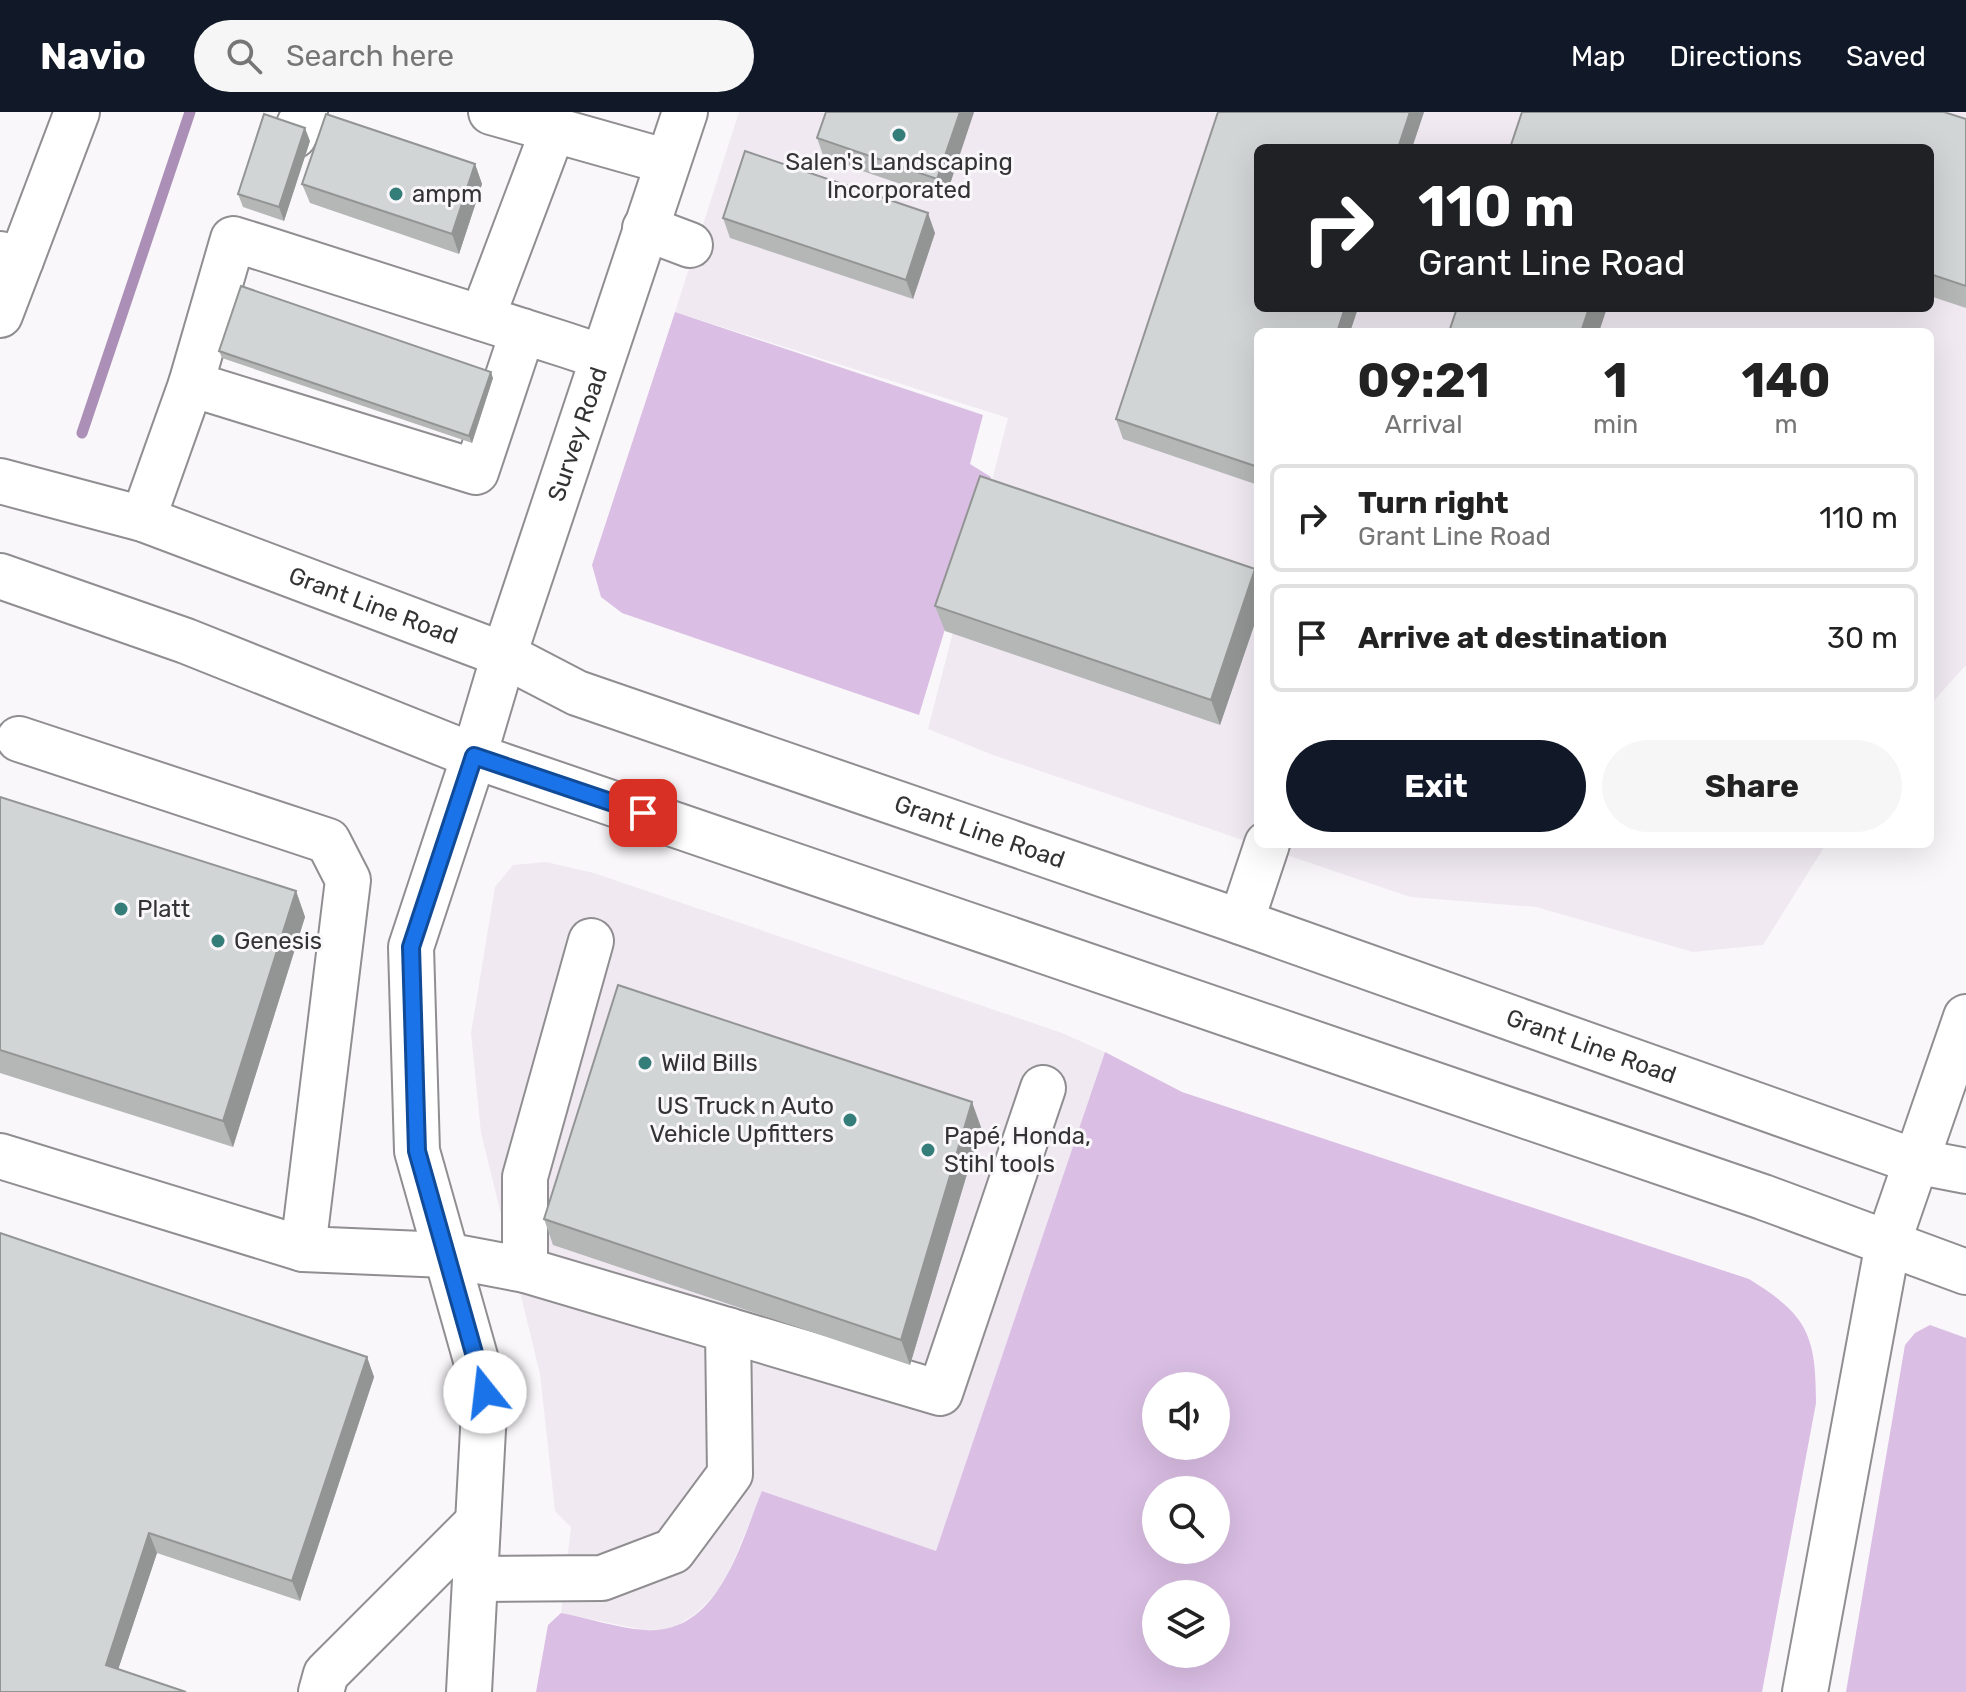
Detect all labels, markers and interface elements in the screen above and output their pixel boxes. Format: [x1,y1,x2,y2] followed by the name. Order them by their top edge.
[194,20,754,92] search box
[40,33,146,79] text: Navio
[222,34,266,78] icon: search
[286,38,454,74] text: Search here
[1571,40,1625,73] text: Map
[1669,40,1802,73] text: Directions
[1846,40,1926,73] text: Saved
[890,126,908,144] marker: Salen's Landscaping Incorporated
[785,148,1013,204] place label: Salen's Landscaping Incorporated
[1418,174,1575,240] text: 110 m
[1286,176,1390,280] icon: right
[412,180,482,208] place label: ampm
[387,185,405,203] marker: ampm
[1418,241,1685,284] text: Grant Line Road
[1357,352,1490,409] text: 09:21
[1604,352,1628,409] text: 1
[1741,352,1831,409] text: 140
[542,364,613,505] street label: Survey Road
[1384,409,1463,440] text: Arrival
[1593,409,1638,440] text: min
[1775,409,1798,440] text: m
[1358,485,1509,521] text: Turn right
[1290,496,1334,540] icon: right
[1819,500,1898,536] text: 110 m
[1358,521,1551,552] text: Grant Line Road
[285,561,462,650] street label: Grant Line Road
[1290,616,1334,660] icon: arrive
[1358,620,1668,656] text: Arrive at destination
[1827,620,1898,656] text: 30 m
[1286,740,1586,832] button: Exit
[1602,740,1902,832] button: Share
[609,779,677,847] pin
[891,790,1069,874] street label: Grant Line Road
[621,791,665,835] icon: arrive
[137,895,190,923] place label: Platt
[112,900,130,918] marker: Platt
[234,927,322,955] place label: Genesis
[209,932,227,950] marker: Genesis
[1502,1003,1680,1089] street label: Grant Line Road
[661,1049,758,1077] place label: Wild Bills
[636,1054,654,1072] marker: Wild Bills
[650,1092,834,1148] place label: US Truck n Auto Vehicle Upfitters
[841,1111,859,1129] marker: US Truck n Auto Vehicle Upfitters
[944,1122,1091,1178] place label: Papé, Honda, Stihl tools
[919,1141,937,1159] marker: Papé, Honda, Stihl tools
[443,1350,527,1434] position arrow
[1142,1372,1230,1668] map controls
[1142,1372,1230,1460] button: sound
[1142,1476,1230,1564] button: search
[1142,1580,1230,1668] button: layers

